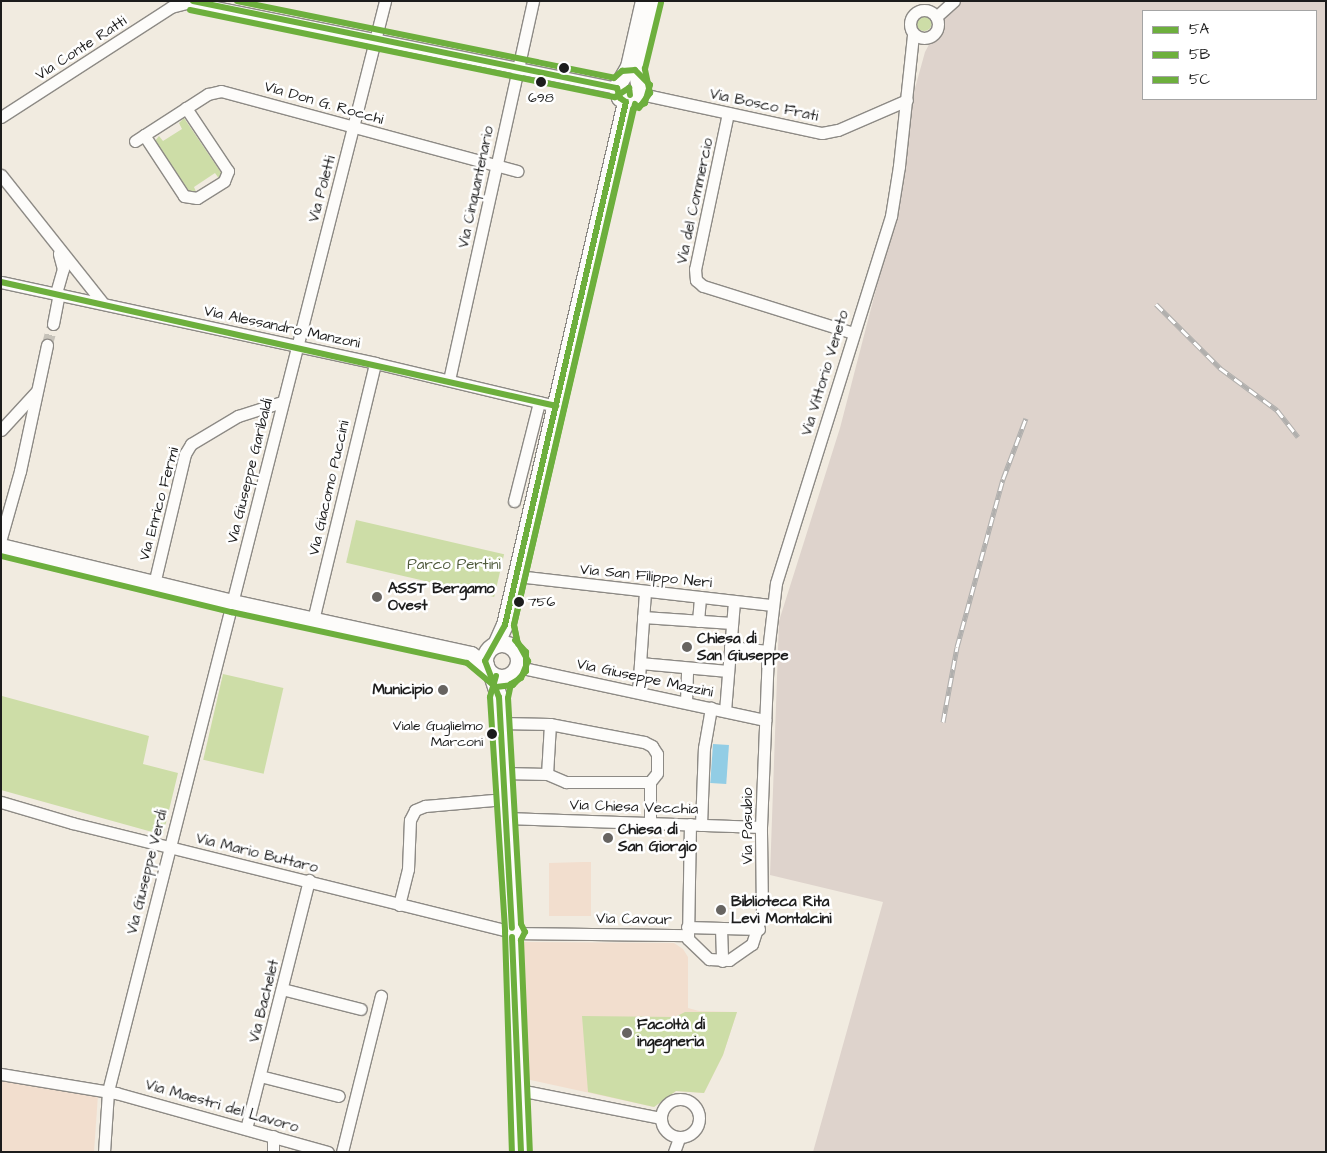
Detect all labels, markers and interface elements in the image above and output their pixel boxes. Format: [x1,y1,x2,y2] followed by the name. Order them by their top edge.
[1142,10,1317,100] legend
[32,12,130,84] street label: Via Conte Ratti
[1189,19,1209,40] text: 5A
[1189,44,1210,65] text: 5B
[559,63,569,73] unlabelled marker
[1189,69,1210,90] text: 5C
[262,77,386,129] street label: Via Don G. Rocchi
[536,77,546,87] marker: 698
[708,85,820,125] street label: Via Bosco Frati
[528,90,554,106] place label: 698
[454,124,498,250] street label: Via Cinquantenario
[673,136,717,266] street label: Via del Commercio
[304,154,340,224] street label: Via Poletti
[202,302,362,352] street label: Via Alessandro Manzoni
[797,308,853,438] street label: Via Vittorio Veneto
[223,397,277,545] street label: Via Giuseppe Garibaldi
[305,419,353,557] street label: Via Giacomo Puccini
[135,445,183,563] street label: Via Enrico Fermi
[407,556,501,574] park label: Parco Pertini
[579,560,713,592] street label: Via San Filippo Neri
[388,579,495,614] place label: ASST Bergamo Ovest
[370,590,384,604] marker: ASST Bergamo Ovest
[528,594,555,610] place label: 756
[514,597,524,607] marker: 756
[697,629,789,664] place label: Chiesa di San Giuseppe
[681,641,693,653] marker: Chiesa di San Giuseppe
[575,655,715,701] street label: Via Giuseppe Mazzini
[372,681,433,699] place label: Municipio
[437,684,449,696] marker: Municipio
[393,718,483,750] place label: Viale Guglielmo Marconi
[487,729,497,739] marker: Viale Guglielmo Marconi
[739,788,757,864] street label: Via Pasubio
[569,796,699,818] street label: Via Chiesa Vecchia
[123,808,171,936] street label: Via Giuseppe Verdi
[618,820,697,855] place label: Chiesa di San Giorgio
[194,829,320,877] street label: Via Mario Buttaro
[602,832,614,844] marker: Chiesa di San Giorgio
[731,892,831,927] place label: Biblioteca Rita Levi Montalcini
[715,904,727,916] marker: Biblioteca Rita Levi Montalcini
[596,909,672,929] street label: Via Cavour
[245,957,283,1045] street label: Via Bachelet
[637,1015,705,1050] place label: Facoltà di ingegneria
[621,1027,633,1039] marker: Facoltà di ingegneria
[143,1075,301,1137] street label: Via Maestri del Lavoro

